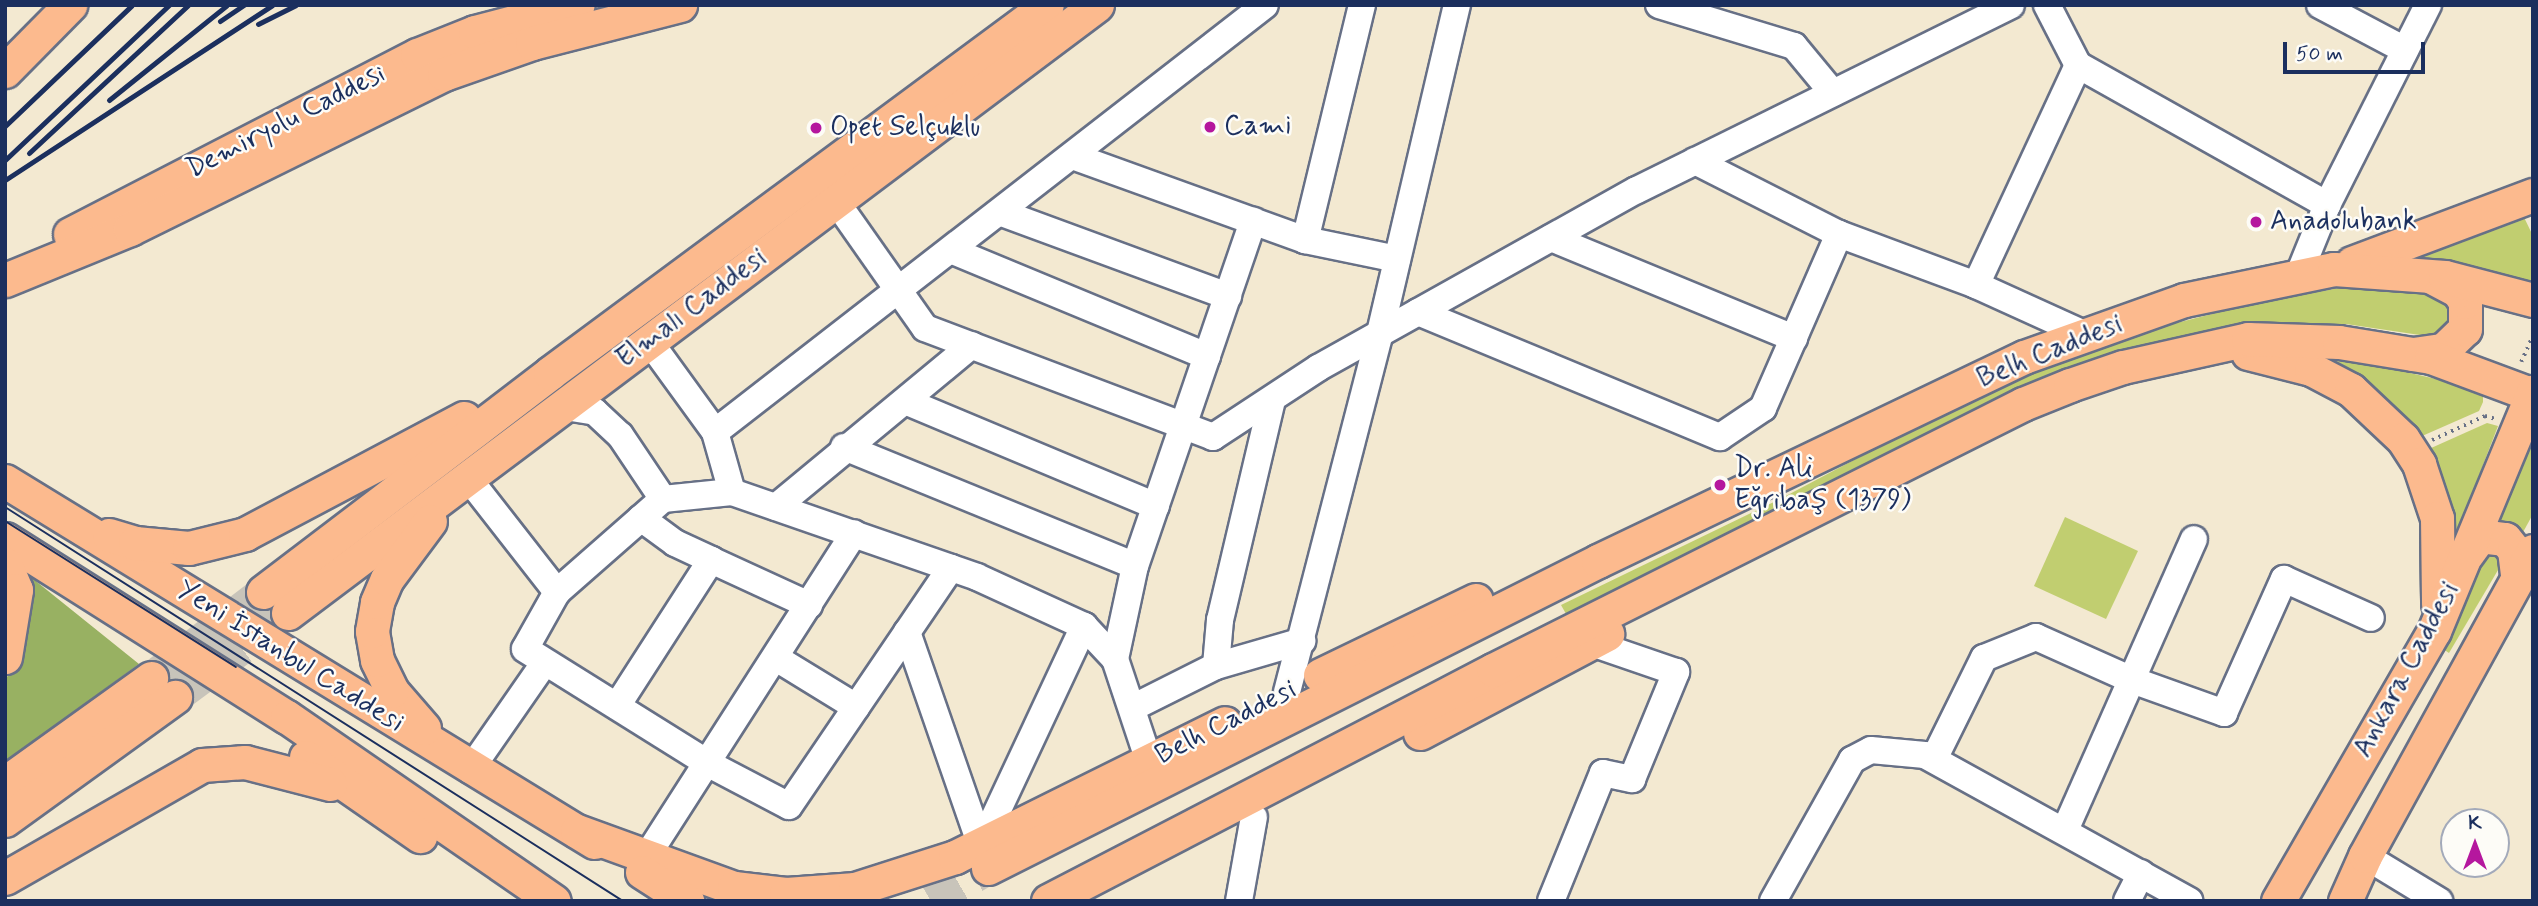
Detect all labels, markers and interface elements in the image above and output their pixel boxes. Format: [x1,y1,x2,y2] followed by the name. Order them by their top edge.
[2286,28,2428,72] scale bar
[2296,40,2343,68] text: 50 m
[178,56,394,188] street label: Demiryolu Caddesi
[1224,110,1292,144] place label: Cami
[830,111,981,145] place label: Opet Selçuklu
[1202,119,1218,135] marker: Cami
[808,120,824,136] marker: Opet Selçuklu
[2270,205,2417,239] place label: Anadolubank
[2248,214,2264,230] marker: Anadolubank
[610,241,774,377] street label: Elmalı Caddesi
[1972,308,2128,396] street label: Belh Caddesi
[1734,452,1911,518] place label: Dr. Ali Eğribaş (1379)
[1712,477,1728,493] marker: Dr. Ali Eğribaş (1379)
[172,574,408,740] street label: Yeni İstanbul Caddesi
[2347,577,2467,763] street label: Ankara Caddesi
[1150,673,1302,773] street label: Belh Caddesi
[2440,808,2510,878] north arrow
[2468,811,2482,836] text: K

